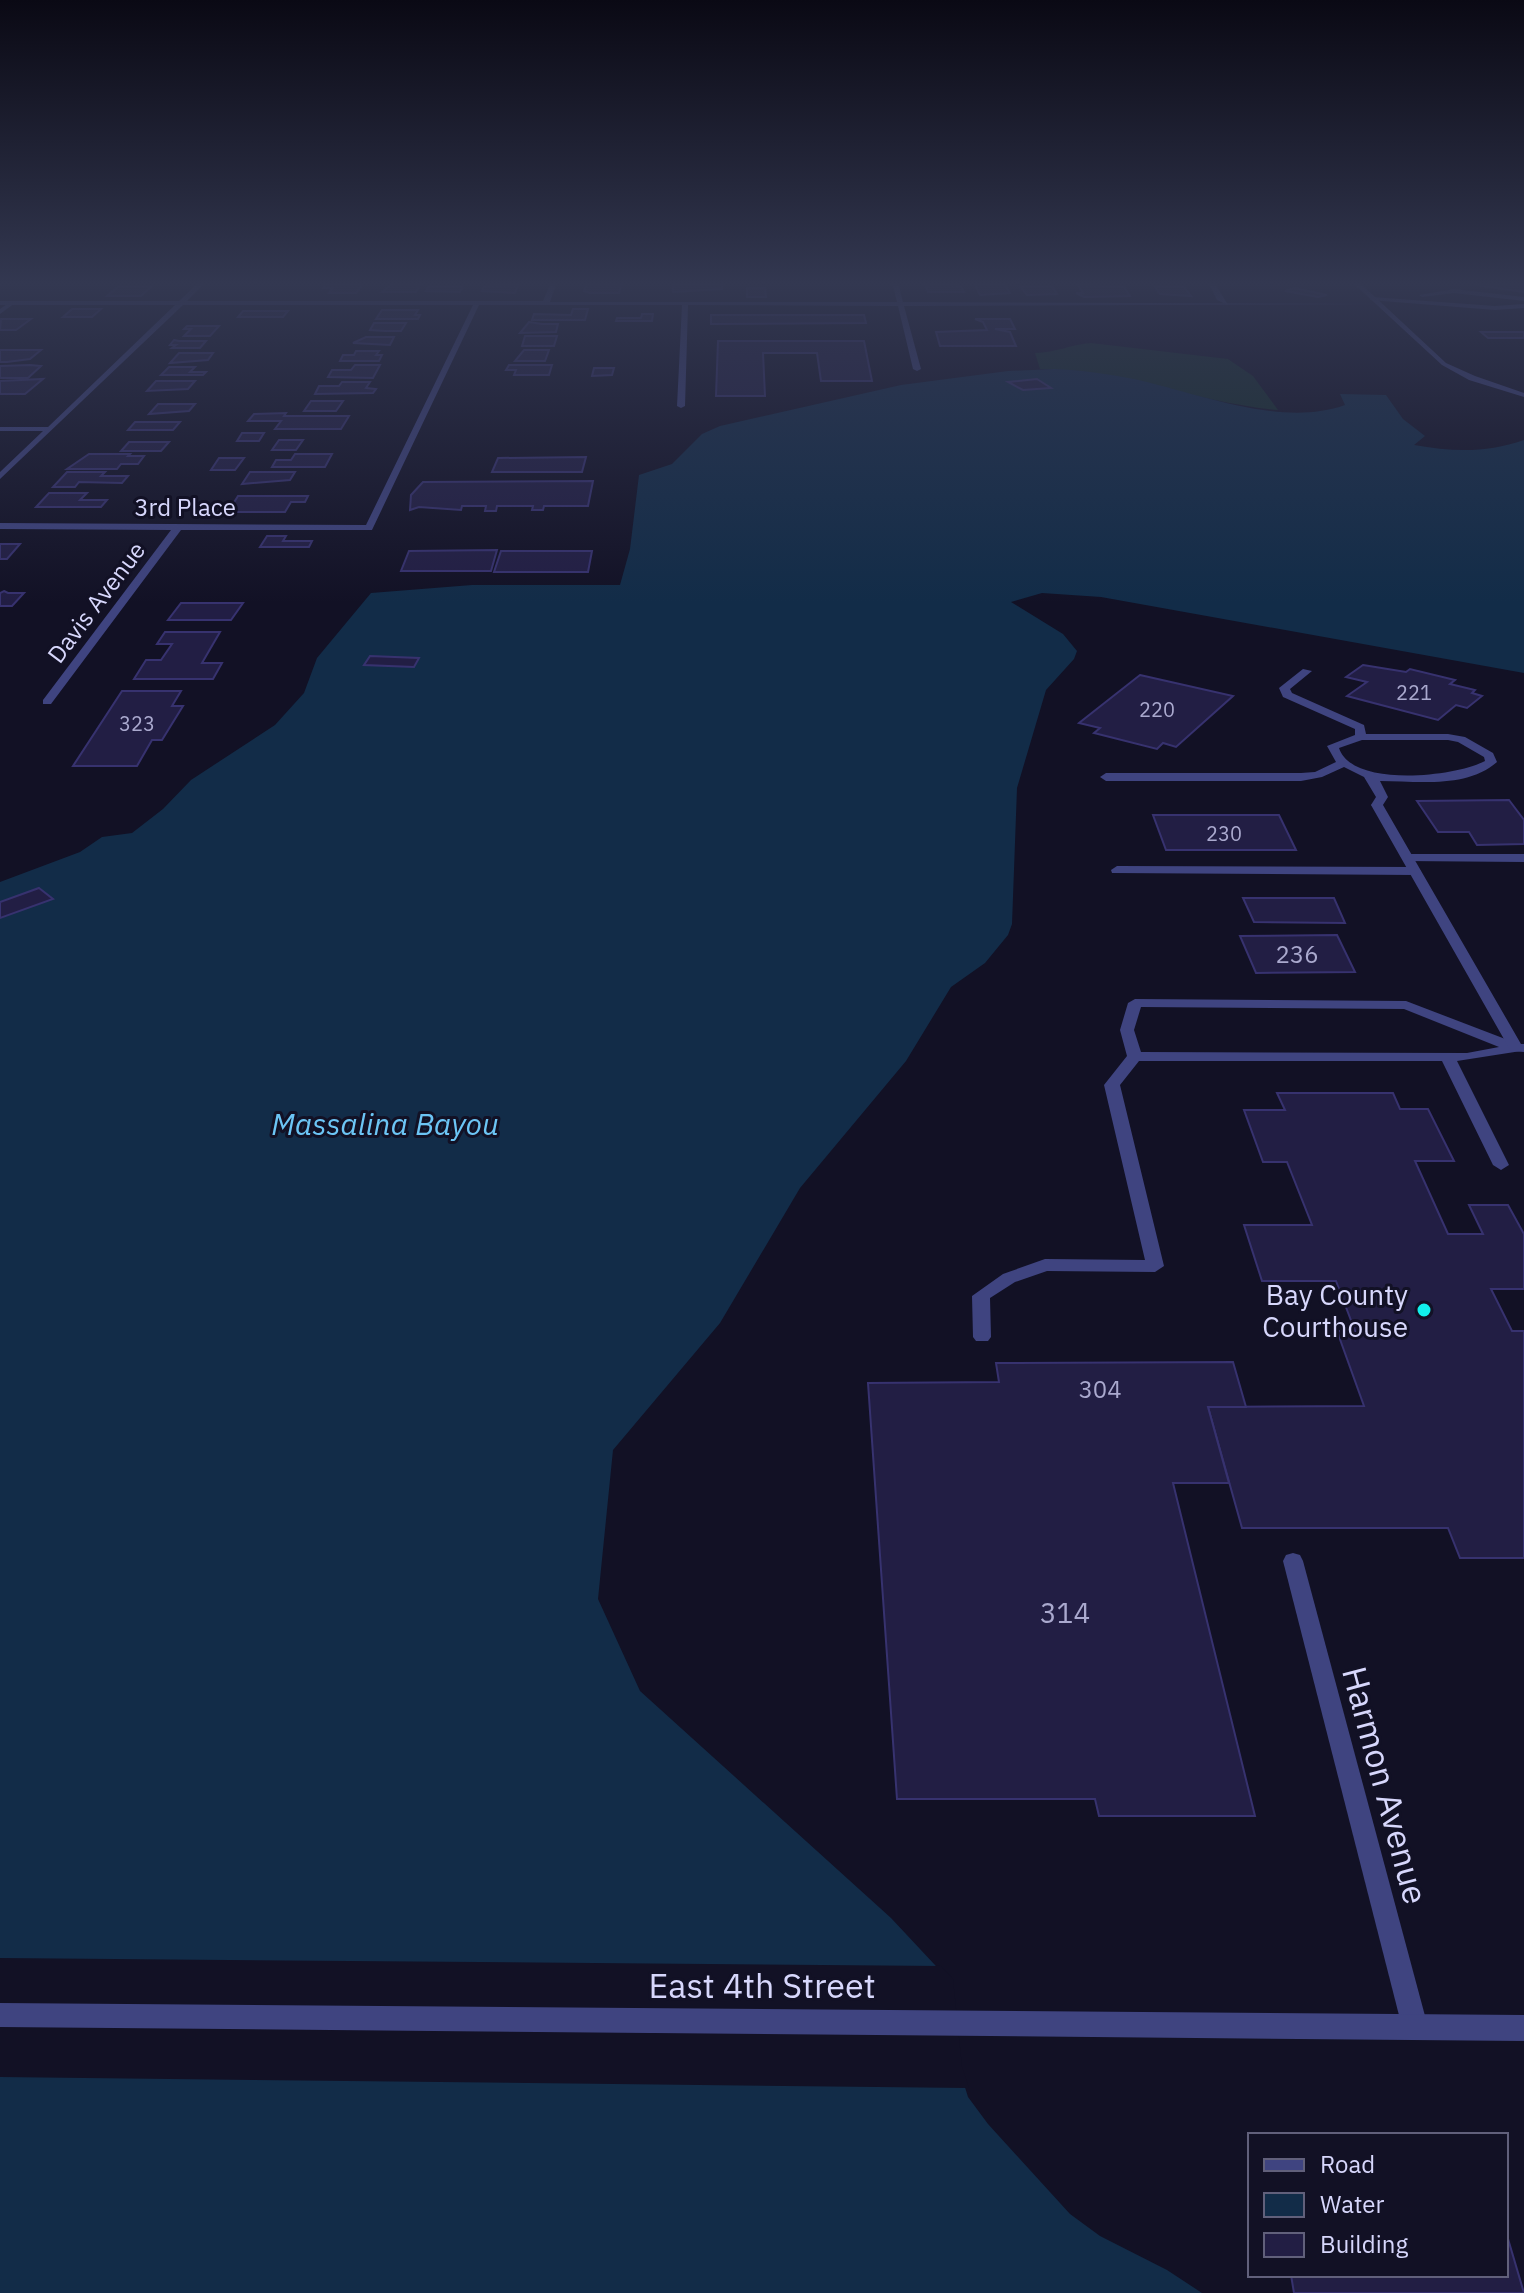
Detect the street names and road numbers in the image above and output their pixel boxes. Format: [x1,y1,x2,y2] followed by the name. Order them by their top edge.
[134,491,236,523] street label: 3rd Place
[40,535,152,669] street label: Davis Avenue
[1333,1661,1439,1909] street label: Harmon Avenue
[648,1963,876,2007] street label: East 4th Street

